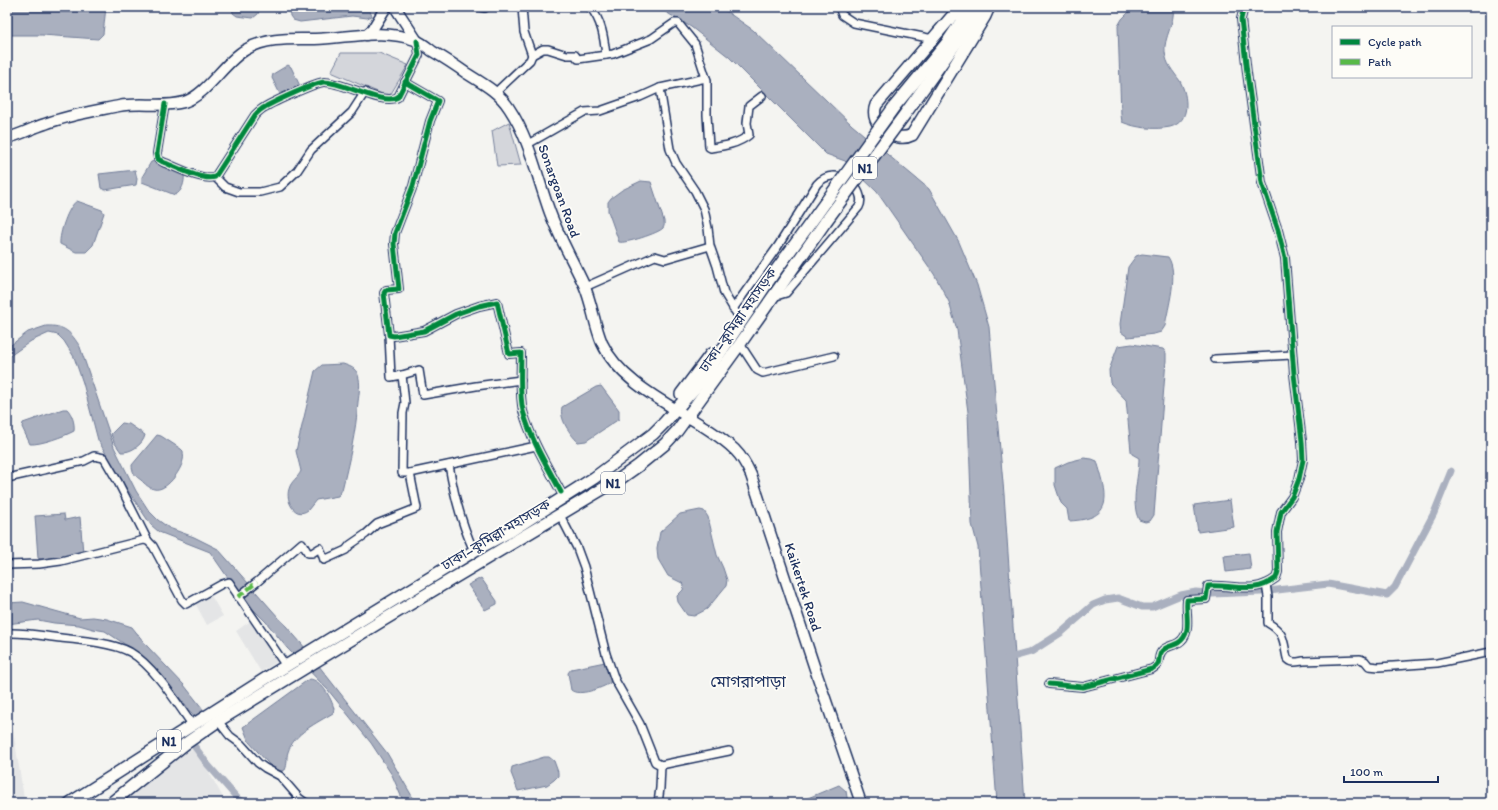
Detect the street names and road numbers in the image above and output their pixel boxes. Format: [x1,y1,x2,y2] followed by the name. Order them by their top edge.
[534,142,584,240] street label: Sonargoan Road
[853,157,877,179] road number: N1
[695,264,781,376] street label: ঢাকা–কুমিল্লা মহাসড়ক
[601,472,625,494] road number: N1
[438,495,554,575] street label: ঢাকা–কুমিল্লা মহাসড়ক
[781,541,825,634] street label: Kaikertek Road
[157,730,181,752] road number: N1

